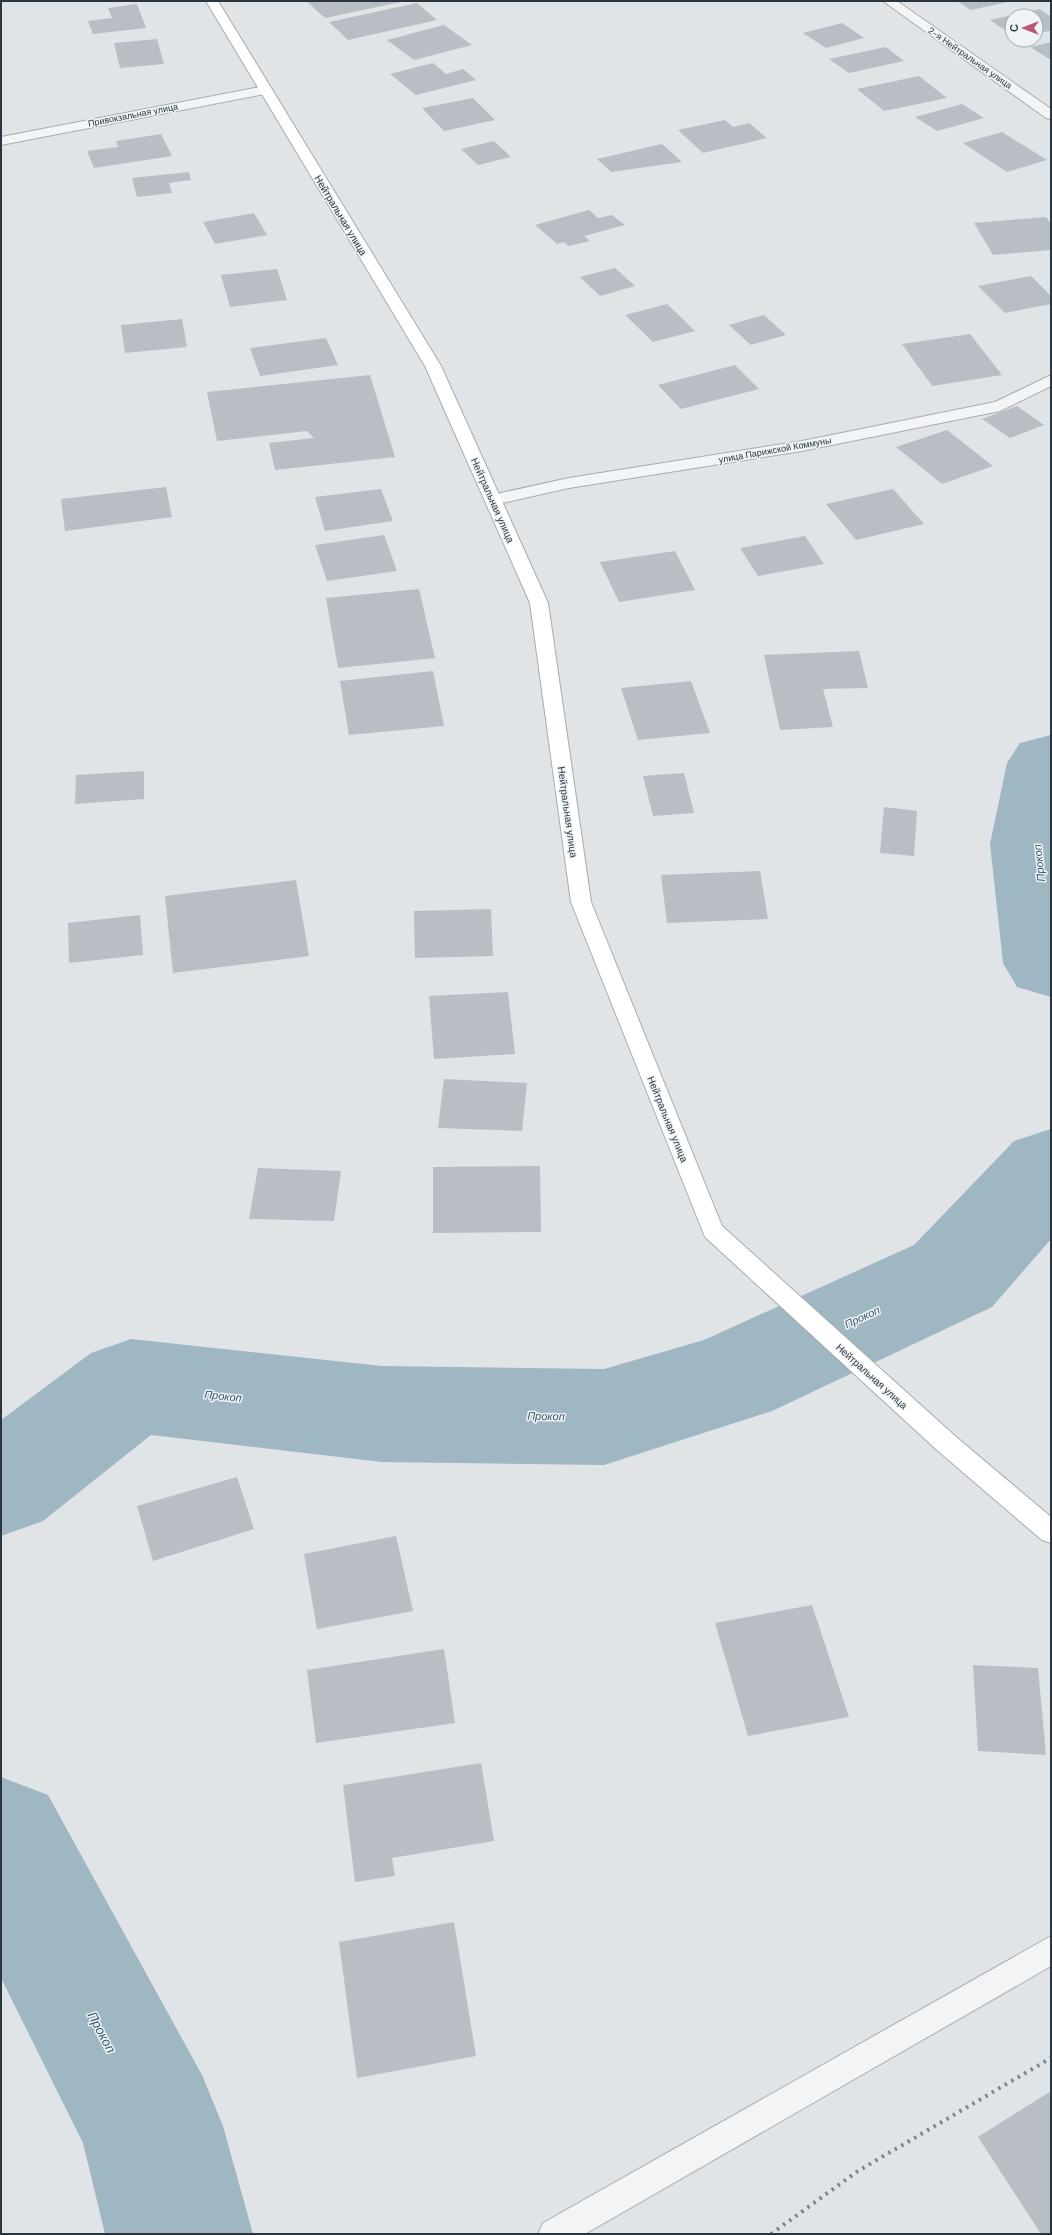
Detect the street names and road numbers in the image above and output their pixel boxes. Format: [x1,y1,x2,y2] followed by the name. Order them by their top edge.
[926,24,1014,92] street label: 2-я Нейтральная улица
[87,100,179,130] street label: Привокзальная улица
[311,173,370,258] street label: Нейтральная улица
[718,434,832,466] street label: улица Парижской Коммуны
[468,456,517,545] street label: Нейтральная улица
[555,766,580,859] street label: Нейтральная улица
[644,1074,691,1165] street label: Нейтральная улица
[833,1341,910,1412] street label: Нейтральная улица

